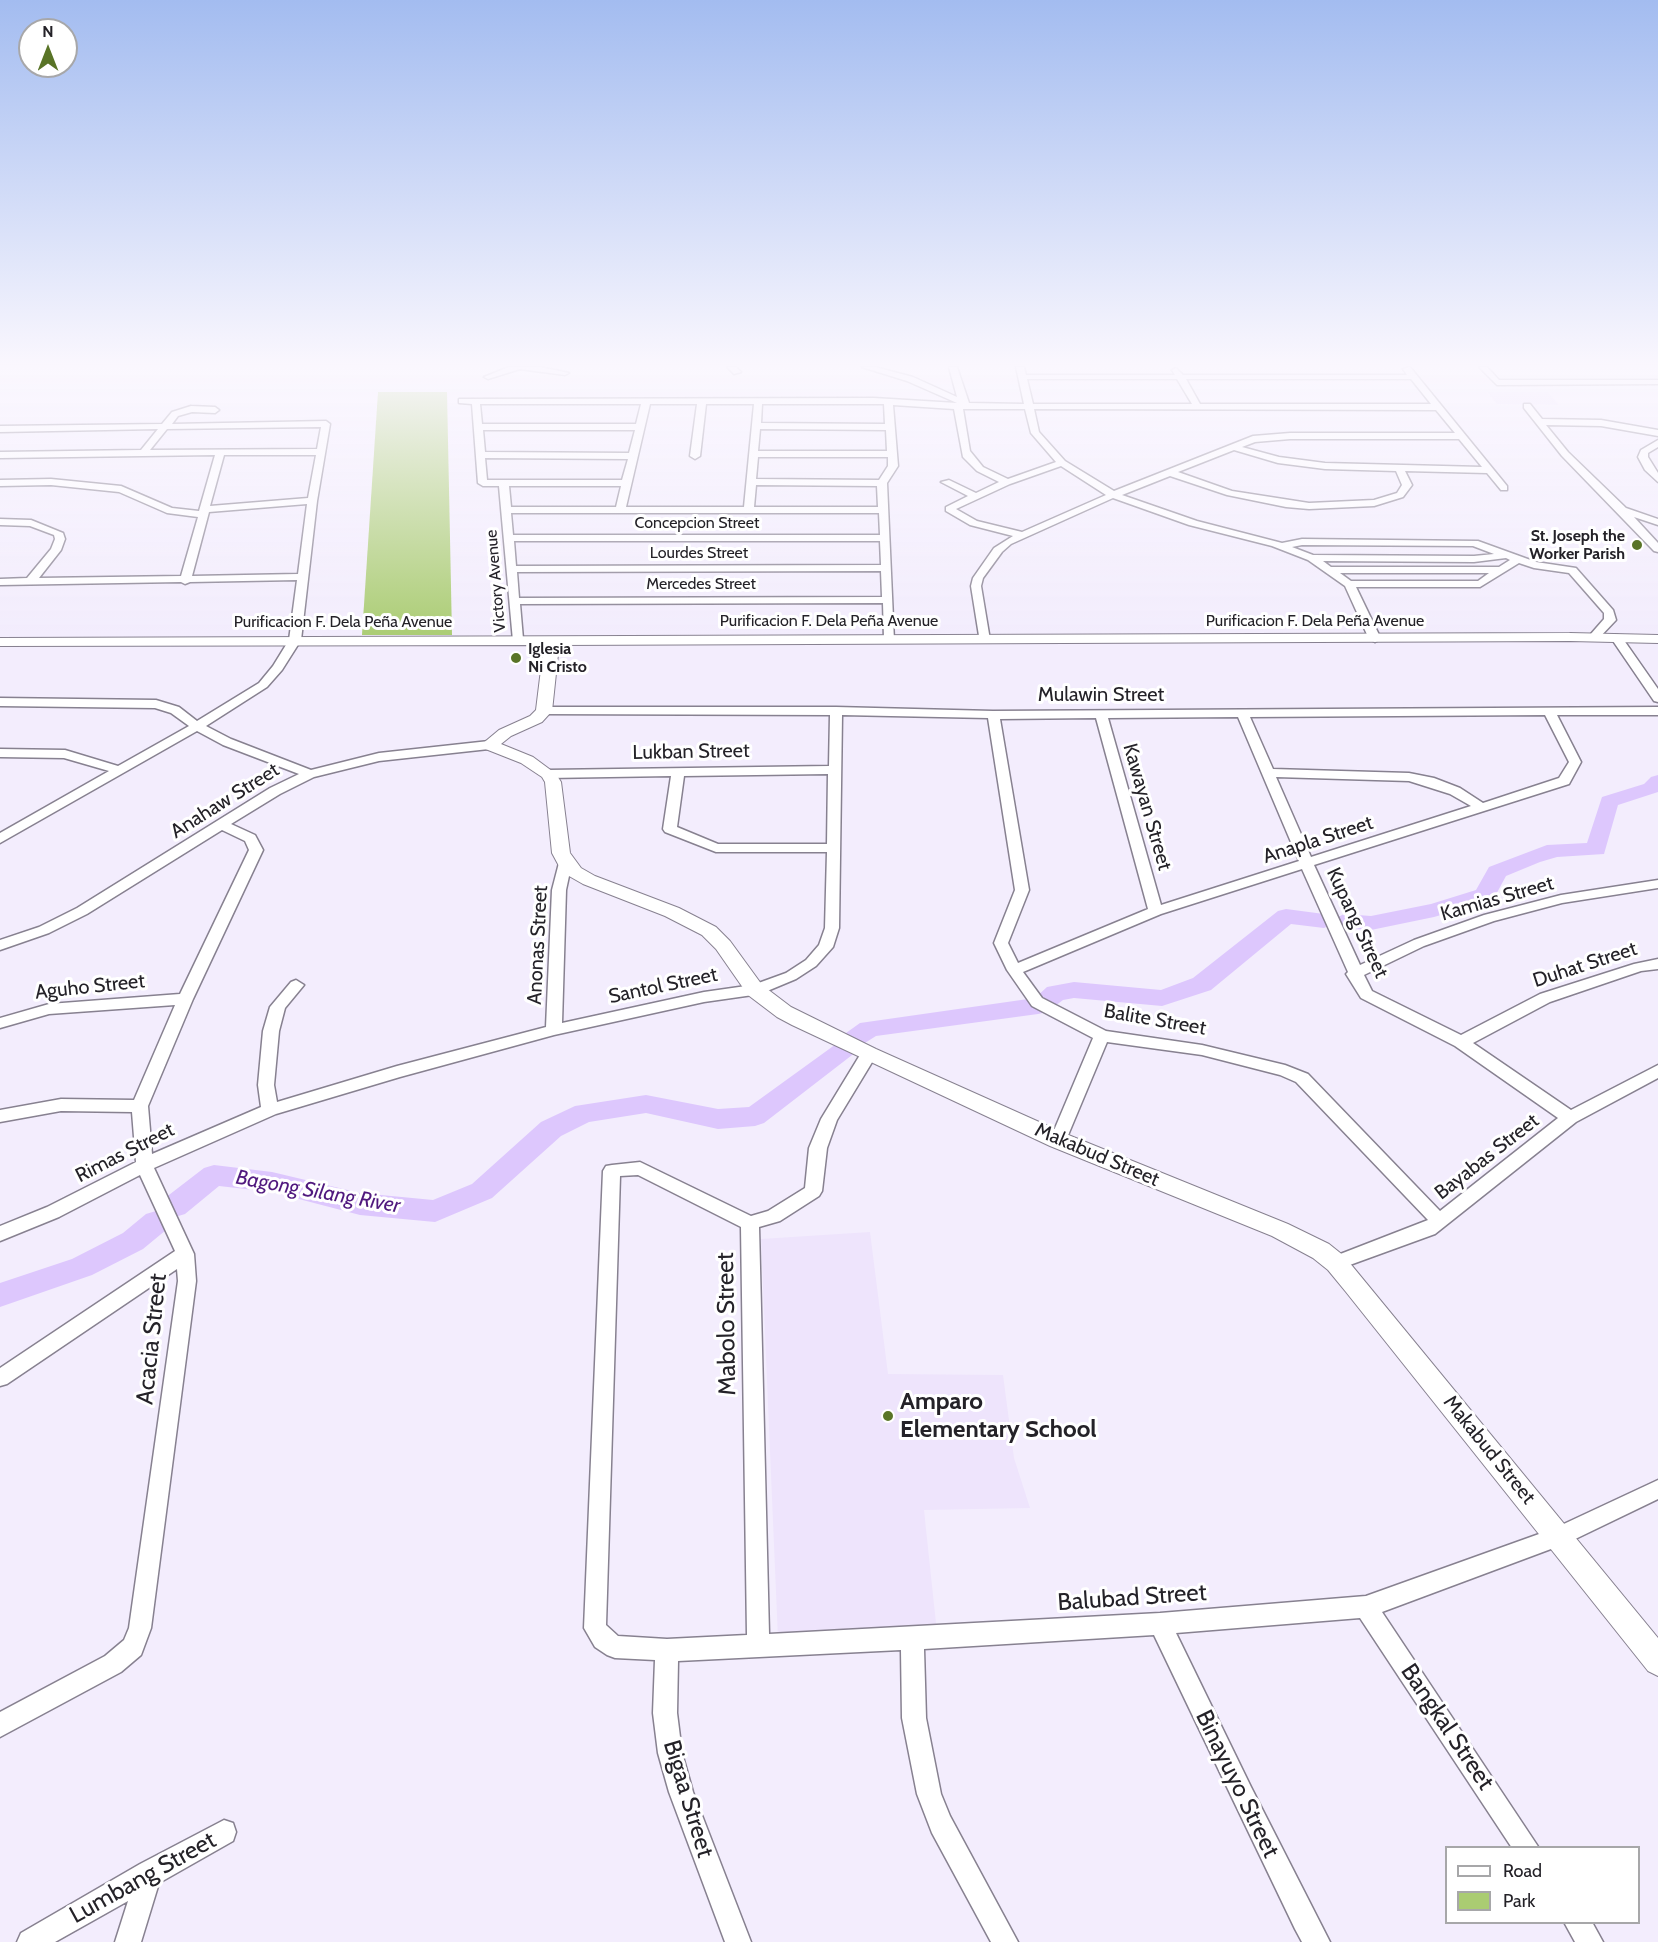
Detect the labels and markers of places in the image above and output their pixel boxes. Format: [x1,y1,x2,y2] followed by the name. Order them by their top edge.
[1529,526,1625,564] place label: St. Joseph the Worker Parish
[1630,538,1644,552] marker: St. Joseph the Worker Parish
[528,639,587,677] place label: Iglesia Ni Cristo
[509,651,523,665] marker: Iglesia Ni Cristo
[900,1388,1097,1444] place label: Amparo Elementary School
[881,1409,895,1423] marker: Amparo Elementary School

